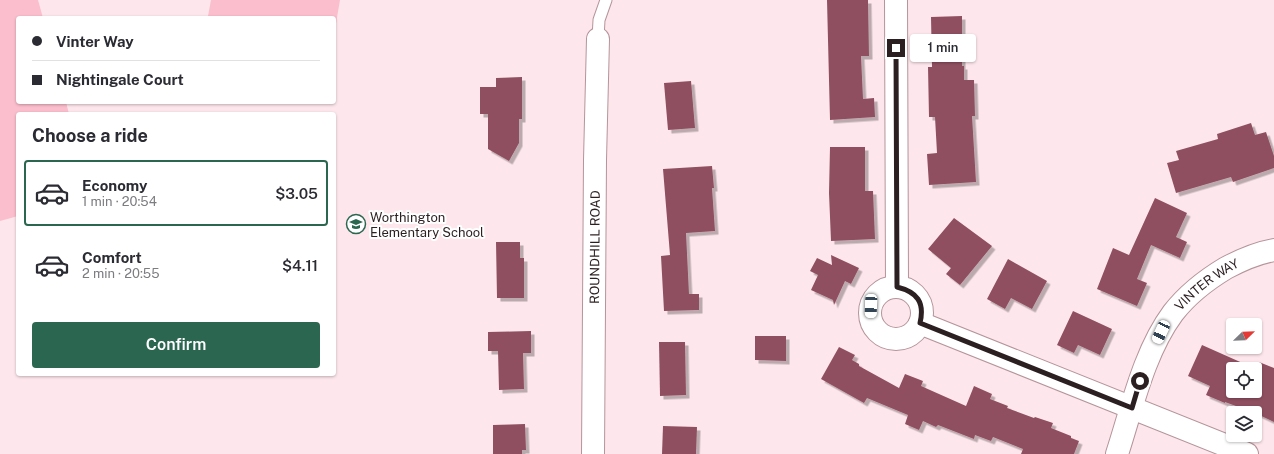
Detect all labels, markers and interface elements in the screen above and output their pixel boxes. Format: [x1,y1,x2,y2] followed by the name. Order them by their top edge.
[56,33,134,50] text: Vinter Way
[910,34,976,62] callout: 1 min
[887,39,905,57] route end
[928,40,958,55] text: 1 min
[56,71,184,88] text: Nightingale Court
[32,125,148,146] text: Choose a ride
[34,175,70,211] icon: car
[82,177,147,194] text: Economy
[275,185,318,202] text: $3.05
[587,190,603,304] street label: ROUNDHILL ROAD
[82,194,157,209] text: 1 min · 20:54
[370,210,484,240] place label: Worthington Elementary School
[345,213,367,235] school or university icon: Worthington Elementary School
[34,247,70,283] icon: car
[82,249,142,266] text: Comfort
[1172,256,1241,314] street label: VINTER WAY
[282,257,318,274] text: $4.11
[82,266,159,281] text: 2 min · 20:55
[865,294,877,318] car
[1226,318,1262,354] north arrow
[1226,318,1262,442] map controls
[1150,319,1172,345] car
[32,322,320,368] button: Confirm
[1226,362,1262,398] button: locate
[1131,372,1149,390] route start
[1226,406,1262,442] button: layers

